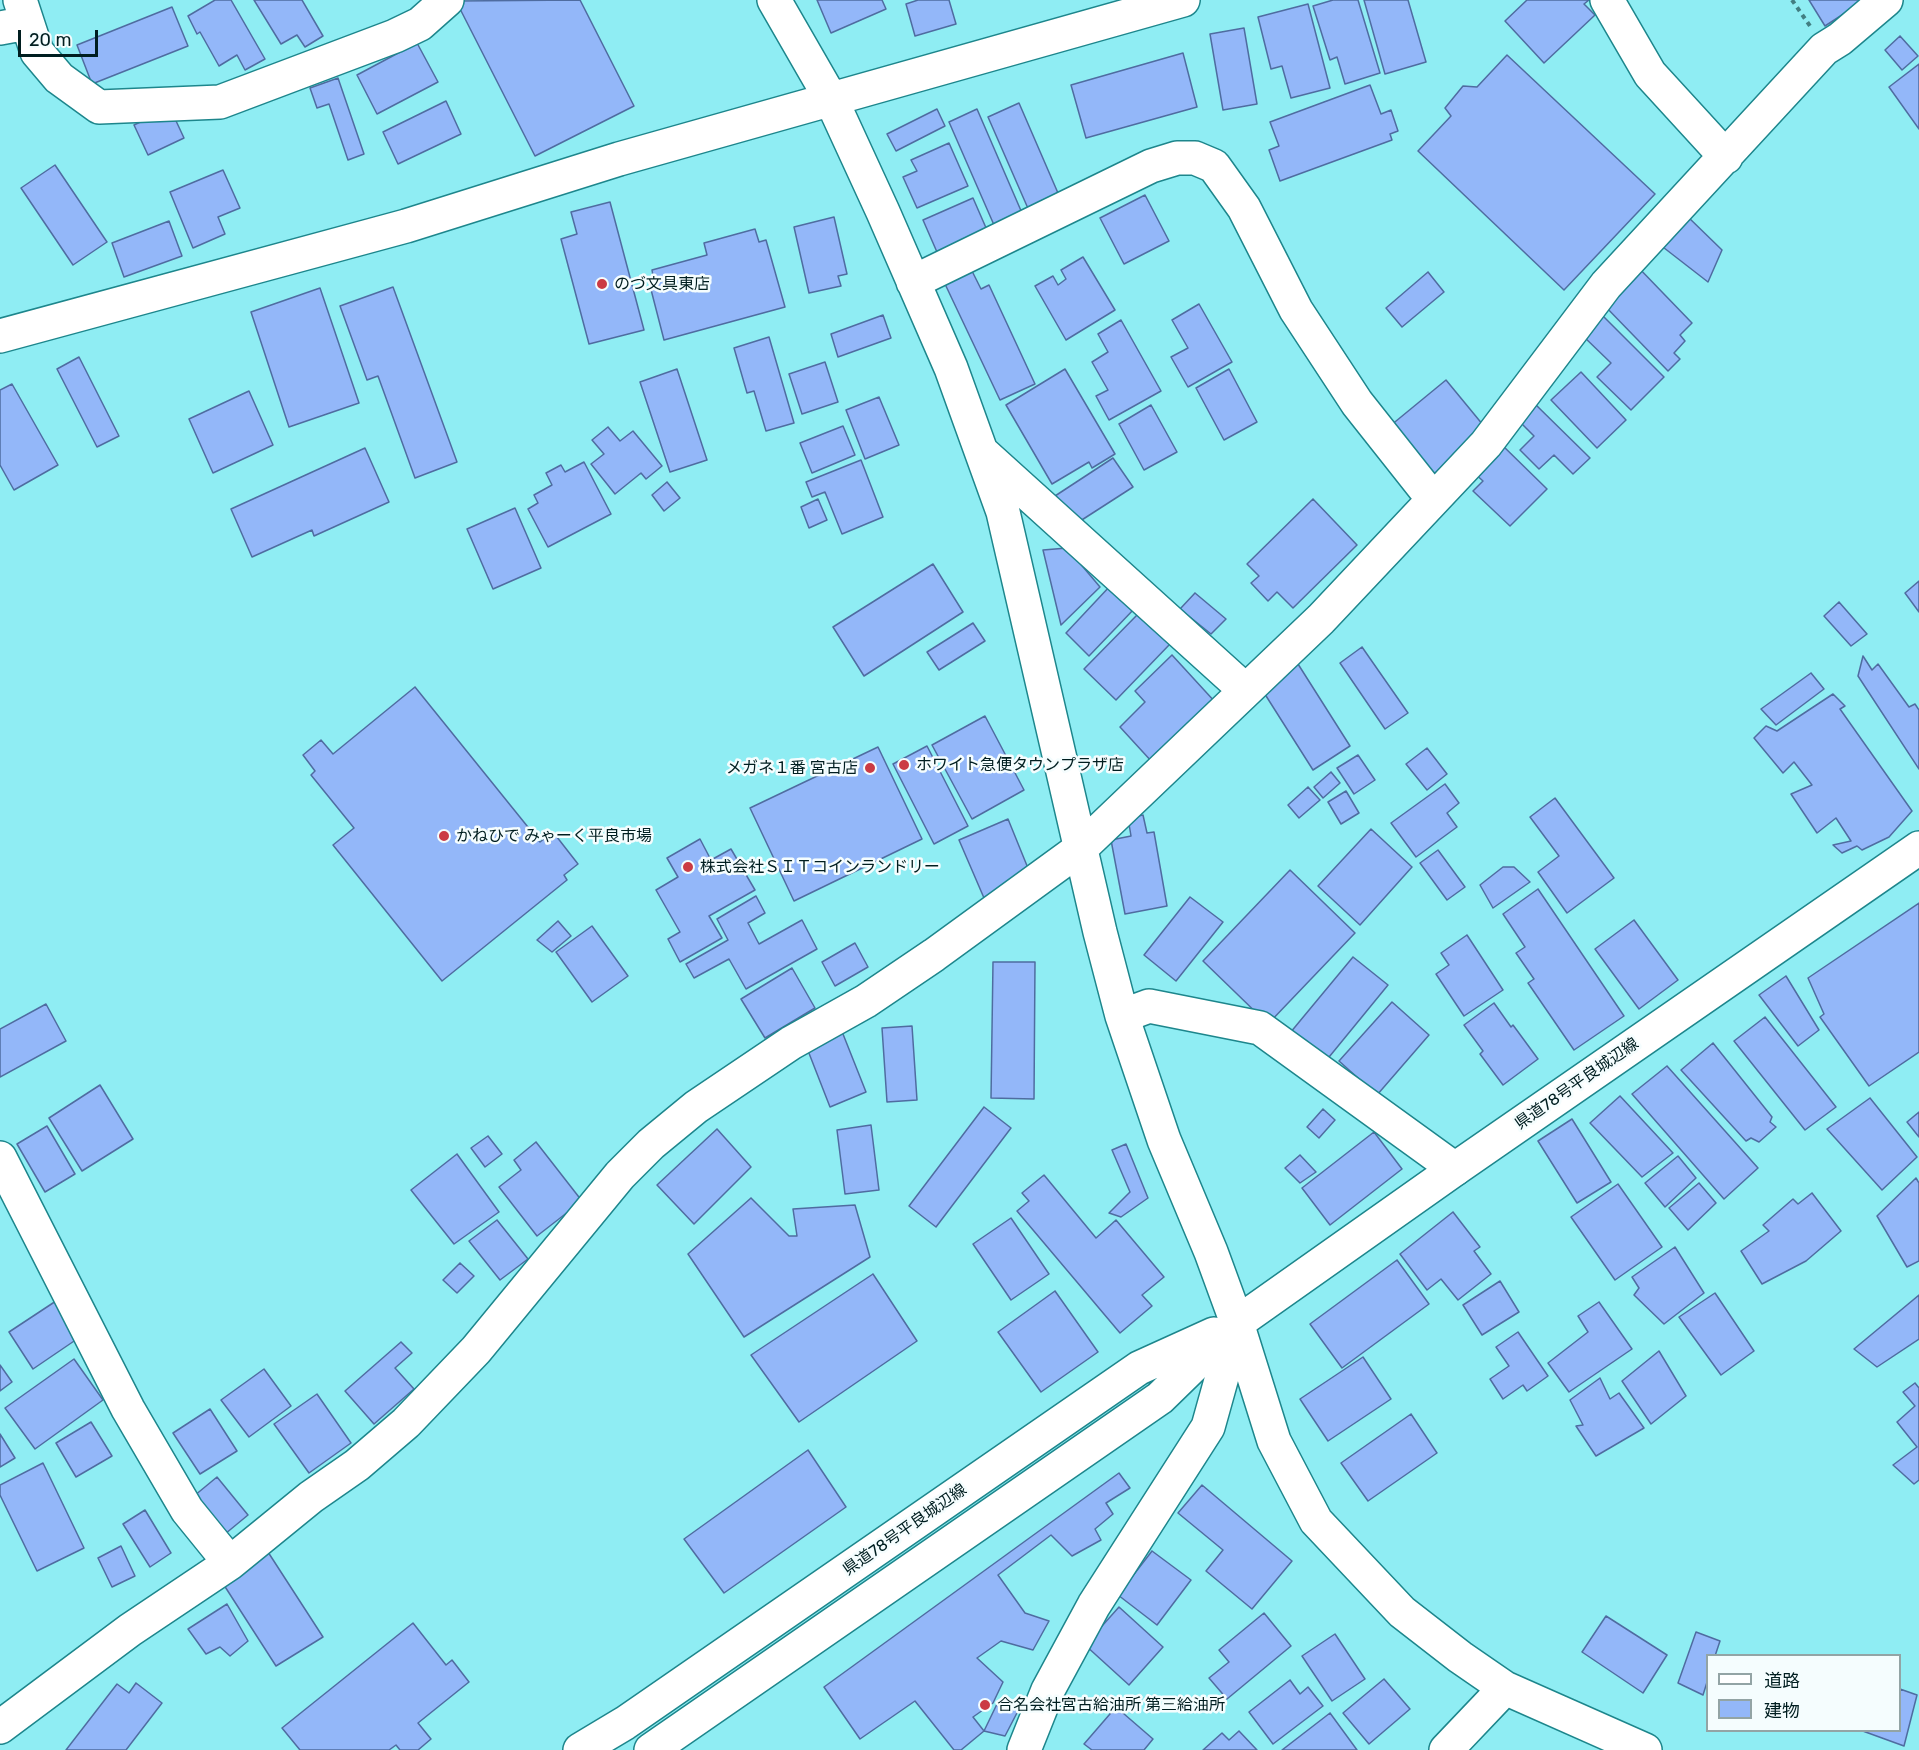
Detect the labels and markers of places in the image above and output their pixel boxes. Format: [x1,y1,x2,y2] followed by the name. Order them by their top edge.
[614,274,710,294] place label: のづ文具東店
[595,277,609,291] marker: のづ文具東店
[916,755,1124,775] place label: ホワイト急便タウンプラザ店
[726,758,858,778] place label: メガネ１番 宮古店
[897,758,911,772] marker: ホワイト急便タウンプラザ店
[863,761,877,775] marker: メガネ１番 宮古店
[456,826,652,846] place label: かねひで みゃーく平良市場
[437,829,451,843] marker: かねひで みゃーく平良市場
[700,857,940,877] place label: 株式会社ＳＩＴコインランドリー
[681,860,695,874] marker: 株式会社ＳＩＴコインランドリー
[997,1695,1225,1715] place label: 合名会社宮古給油所 第三給油所
[978,1698,992,1712] marker: 合名会社宮古給油所 第三給油所

